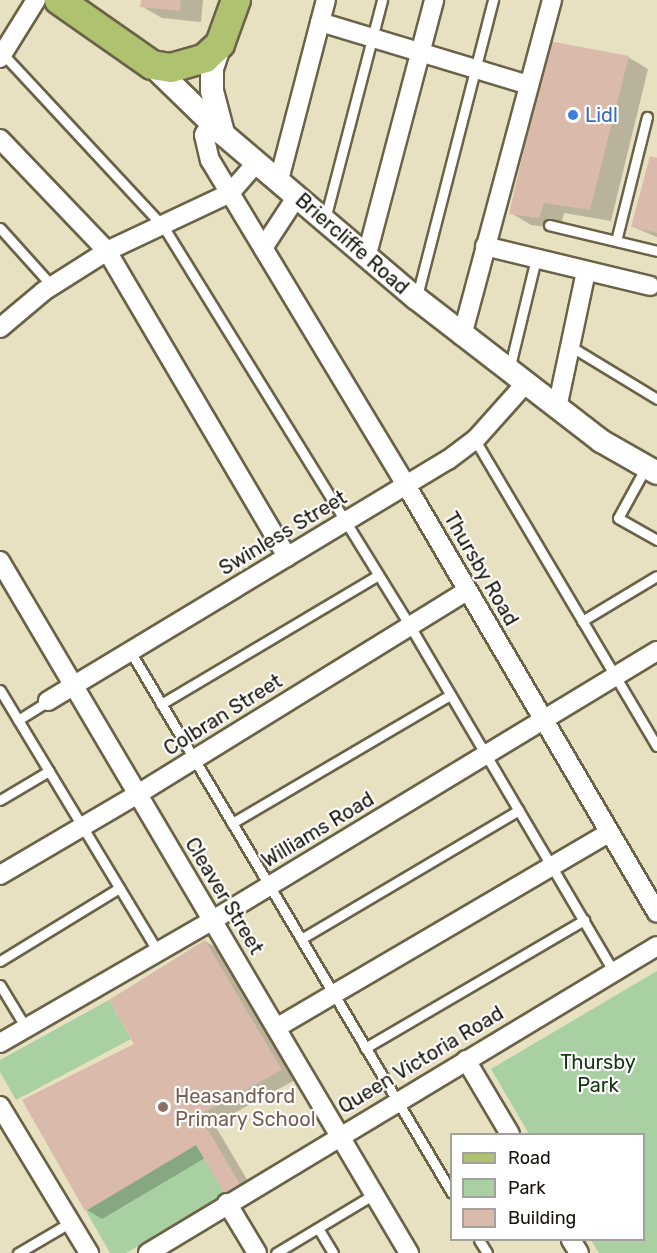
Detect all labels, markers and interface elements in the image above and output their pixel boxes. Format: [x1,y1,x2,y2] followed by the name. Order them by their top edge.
[585,103,618,127] place label: Lidl
[566,108,580,122] marker: Lidl
[290,188,414,300] street label: Briercliffe Road
[215,485,351,581] street label: Swinless Street
[439,508,523,630] street label: Thursby Road
[159,669,287,761] street label: Colbran Street
[258,787,378,873] street label: Williams Road
[180,833,268,959] street label: Cleaver Street
[334,1001,508,1119] street label: Queen Victoria Road
[560,1051,636,1098] park label: Thursby Park
[175,1084,316,1131] place label: Heasandford Primary School
[156,1100,170,1114] marker: Heasandford Primary School
[450,1133,645,1241] legend
[508,1147,551,1169] text: Road
[508,1177,545,1199] text: Park
[508,1207,576,1229] text: Building

